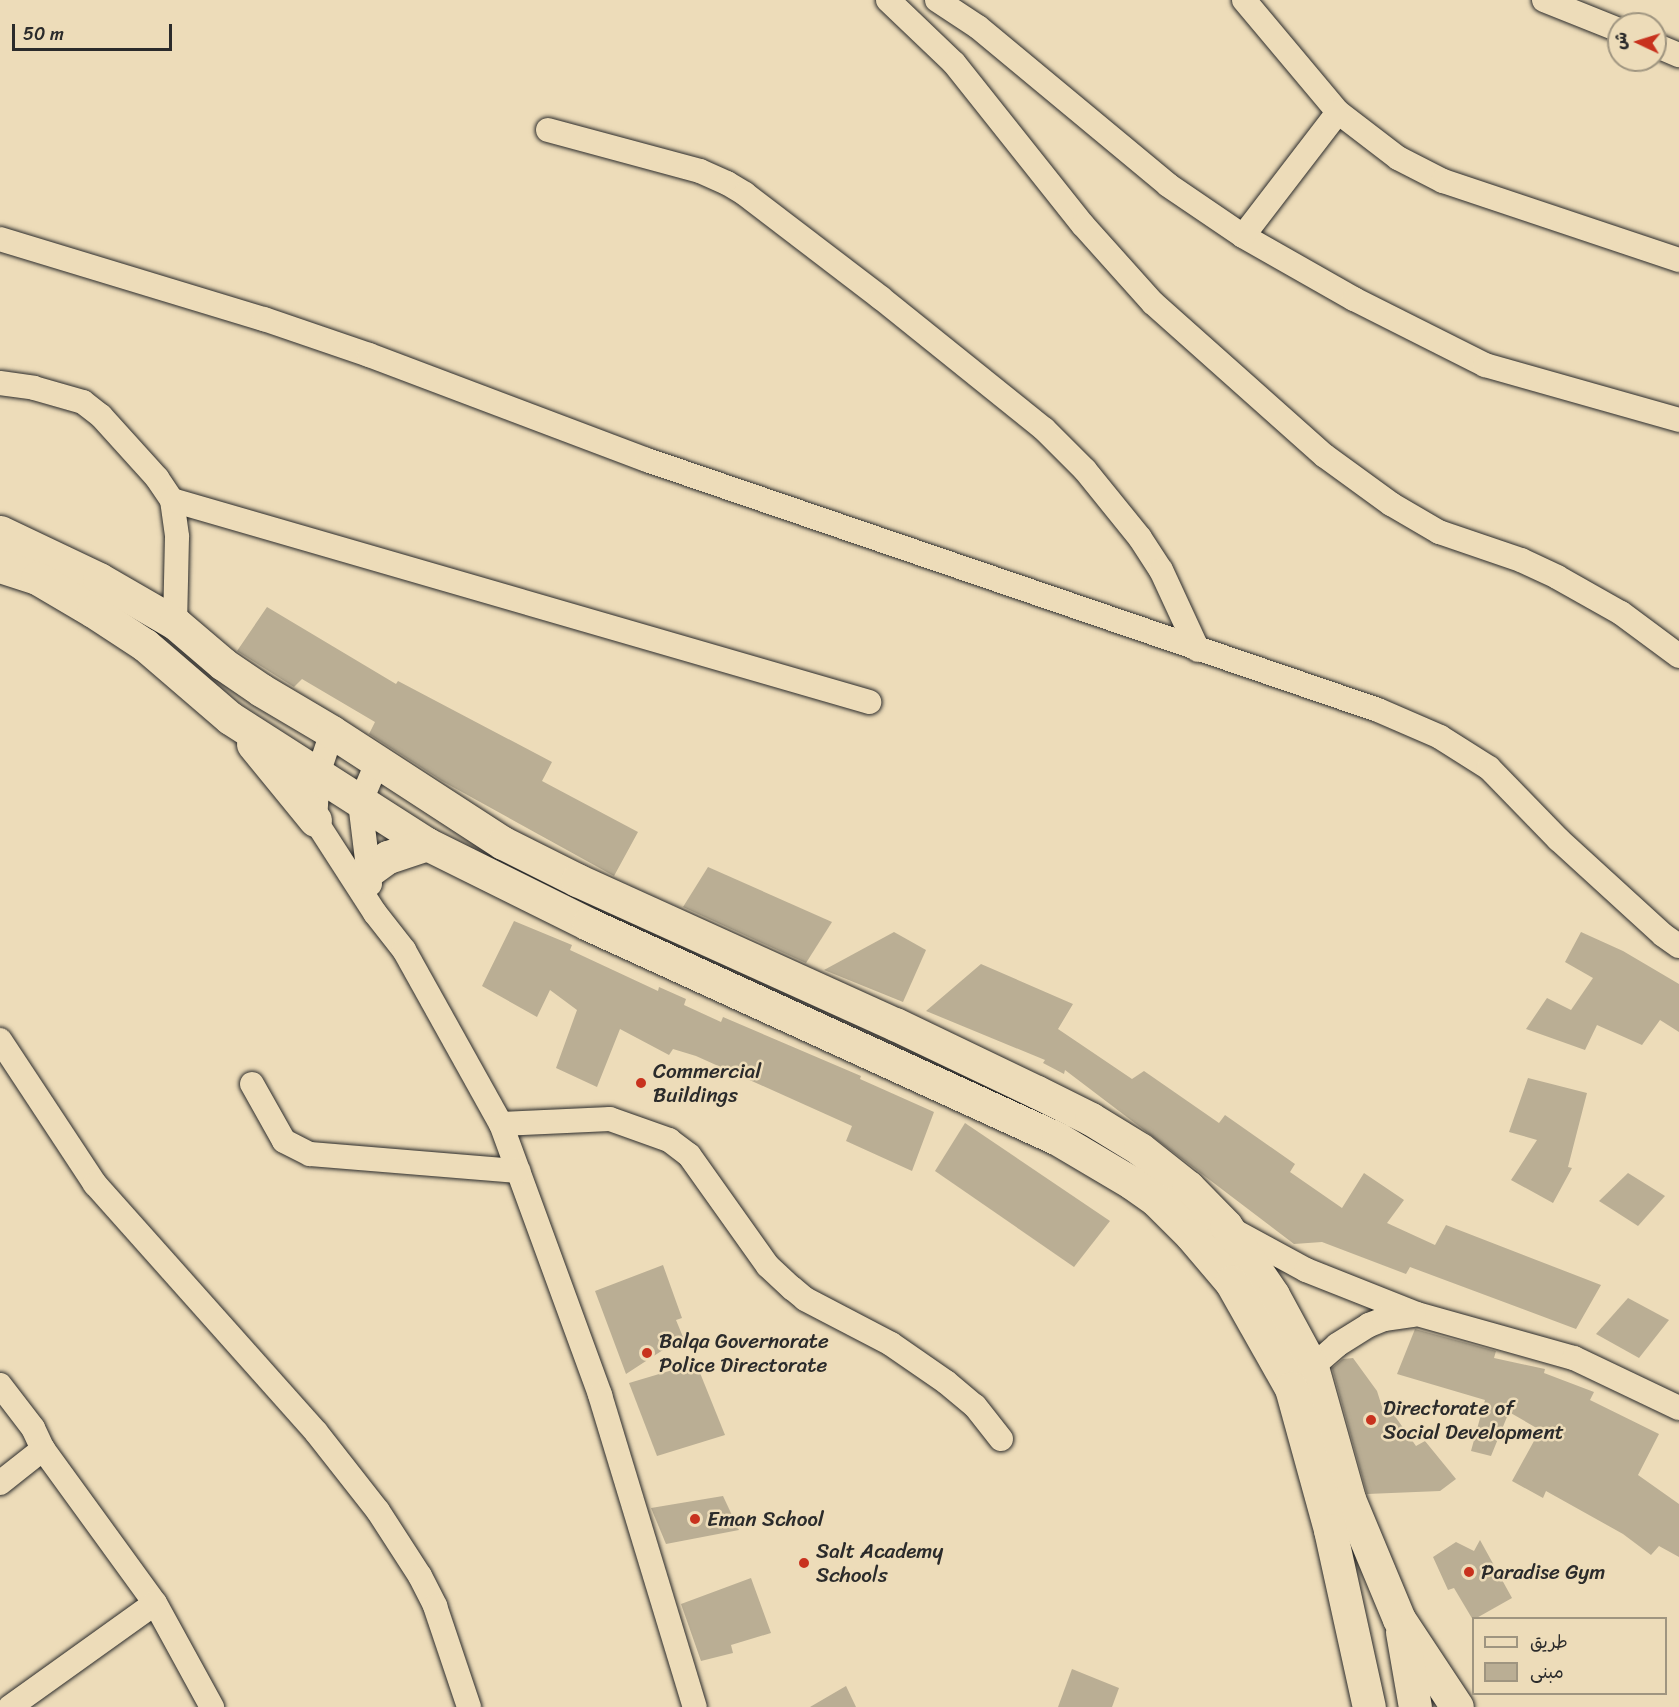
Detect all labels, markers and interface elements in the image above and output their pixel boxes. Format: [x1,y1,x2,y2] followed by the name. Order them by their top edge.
[15,12,176,50] scale bar
[1607,12,1667,72] north arrow
[23,18,64,50] text: 50 m
[1605,31,1636,51] text: ش
[653,1058,761,1108] place label: Commercial Buildings
[634,1076,648,1090] marker: Commercial Buildings
[659,1328,829,1378] place label: Balqa Governorate Police Directorate
[640,1346,654,1360] marker: Balqa Governorate Police Directorate
[1383,1395,1563,1445] place label: Directorate of Social Development
[1364,1413,1378,1427] marker: Directorate of Social Development
[707,1506,824,1532] place label: Eman School
[688,1512,702,1526] marker: Eman School
[816,1538,944,1588] place label: Salt Academy Schools
[797,1556,811,1570] marker: Salt Academy Schools
[1481,1559,1605,1585] place label: Paradise Gym
[1462,1565,1476,1579] marker: Paradise Gym
[1472,1617,1667,1695] legend
[1530,1626,1568,1658] text: طريق
[1530,1656,1564,1688] text: مبنى

